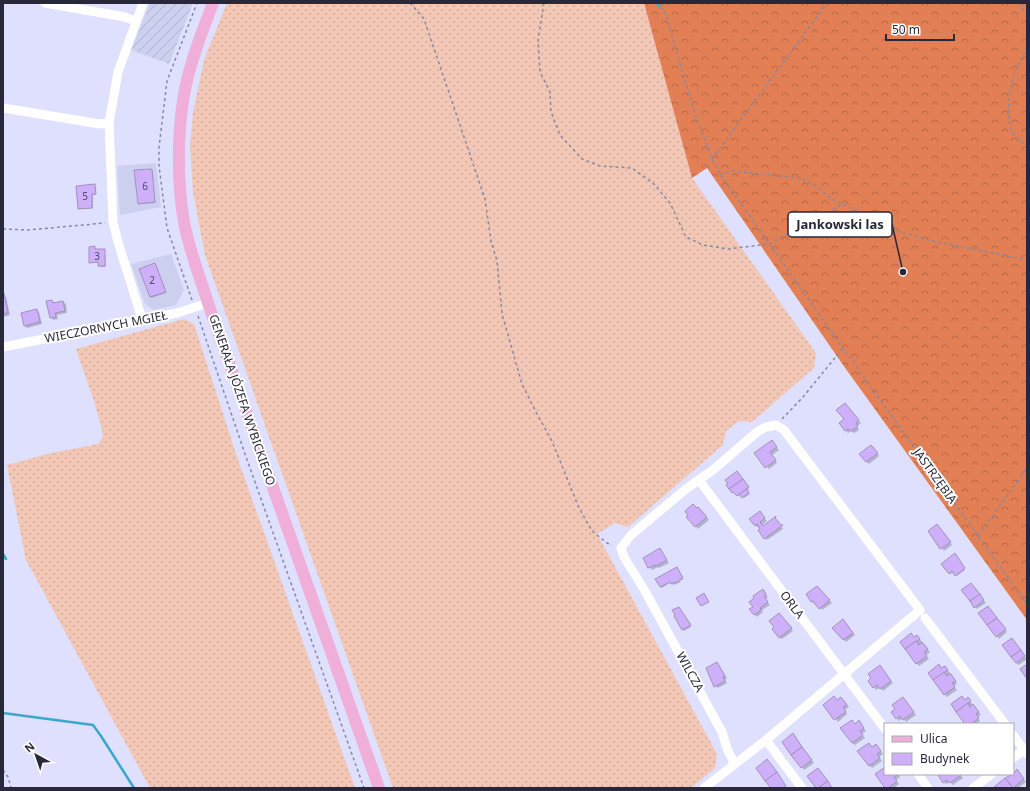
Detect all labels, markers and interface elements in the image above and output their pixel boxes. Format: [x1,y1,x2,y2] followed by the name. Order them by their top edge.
[886,16,954,42] scale bar
[892,21,920,38] text: 50 m
[142,179,148,193] house number: 6
[82,189,88,203] house number: 5
[788,212,892,237] callout: Jankowski las
[795,215,884,233] text: Jankowski las
[94,249,100,263] house number: 3
[149,273,155,287] house number: 2
[43,306,169,347] street label: WIECZORNYCH MGIEŁ
[205,312,280,488] street label: GENERAŁA JÓZEFA WYBICKIEGO
[909,444,962,507] street label: JASTRZĘBIA
[776,587,809,622] street label: ORLA
[672,649,709,695] street label: WILCZA
[884,723,1014,775] legend
[920,730,947,747] text: Ulica
[16,735,56,775] north arrow
[21,738,38,756] text: N
[920,750,970,767] text: Budynek

